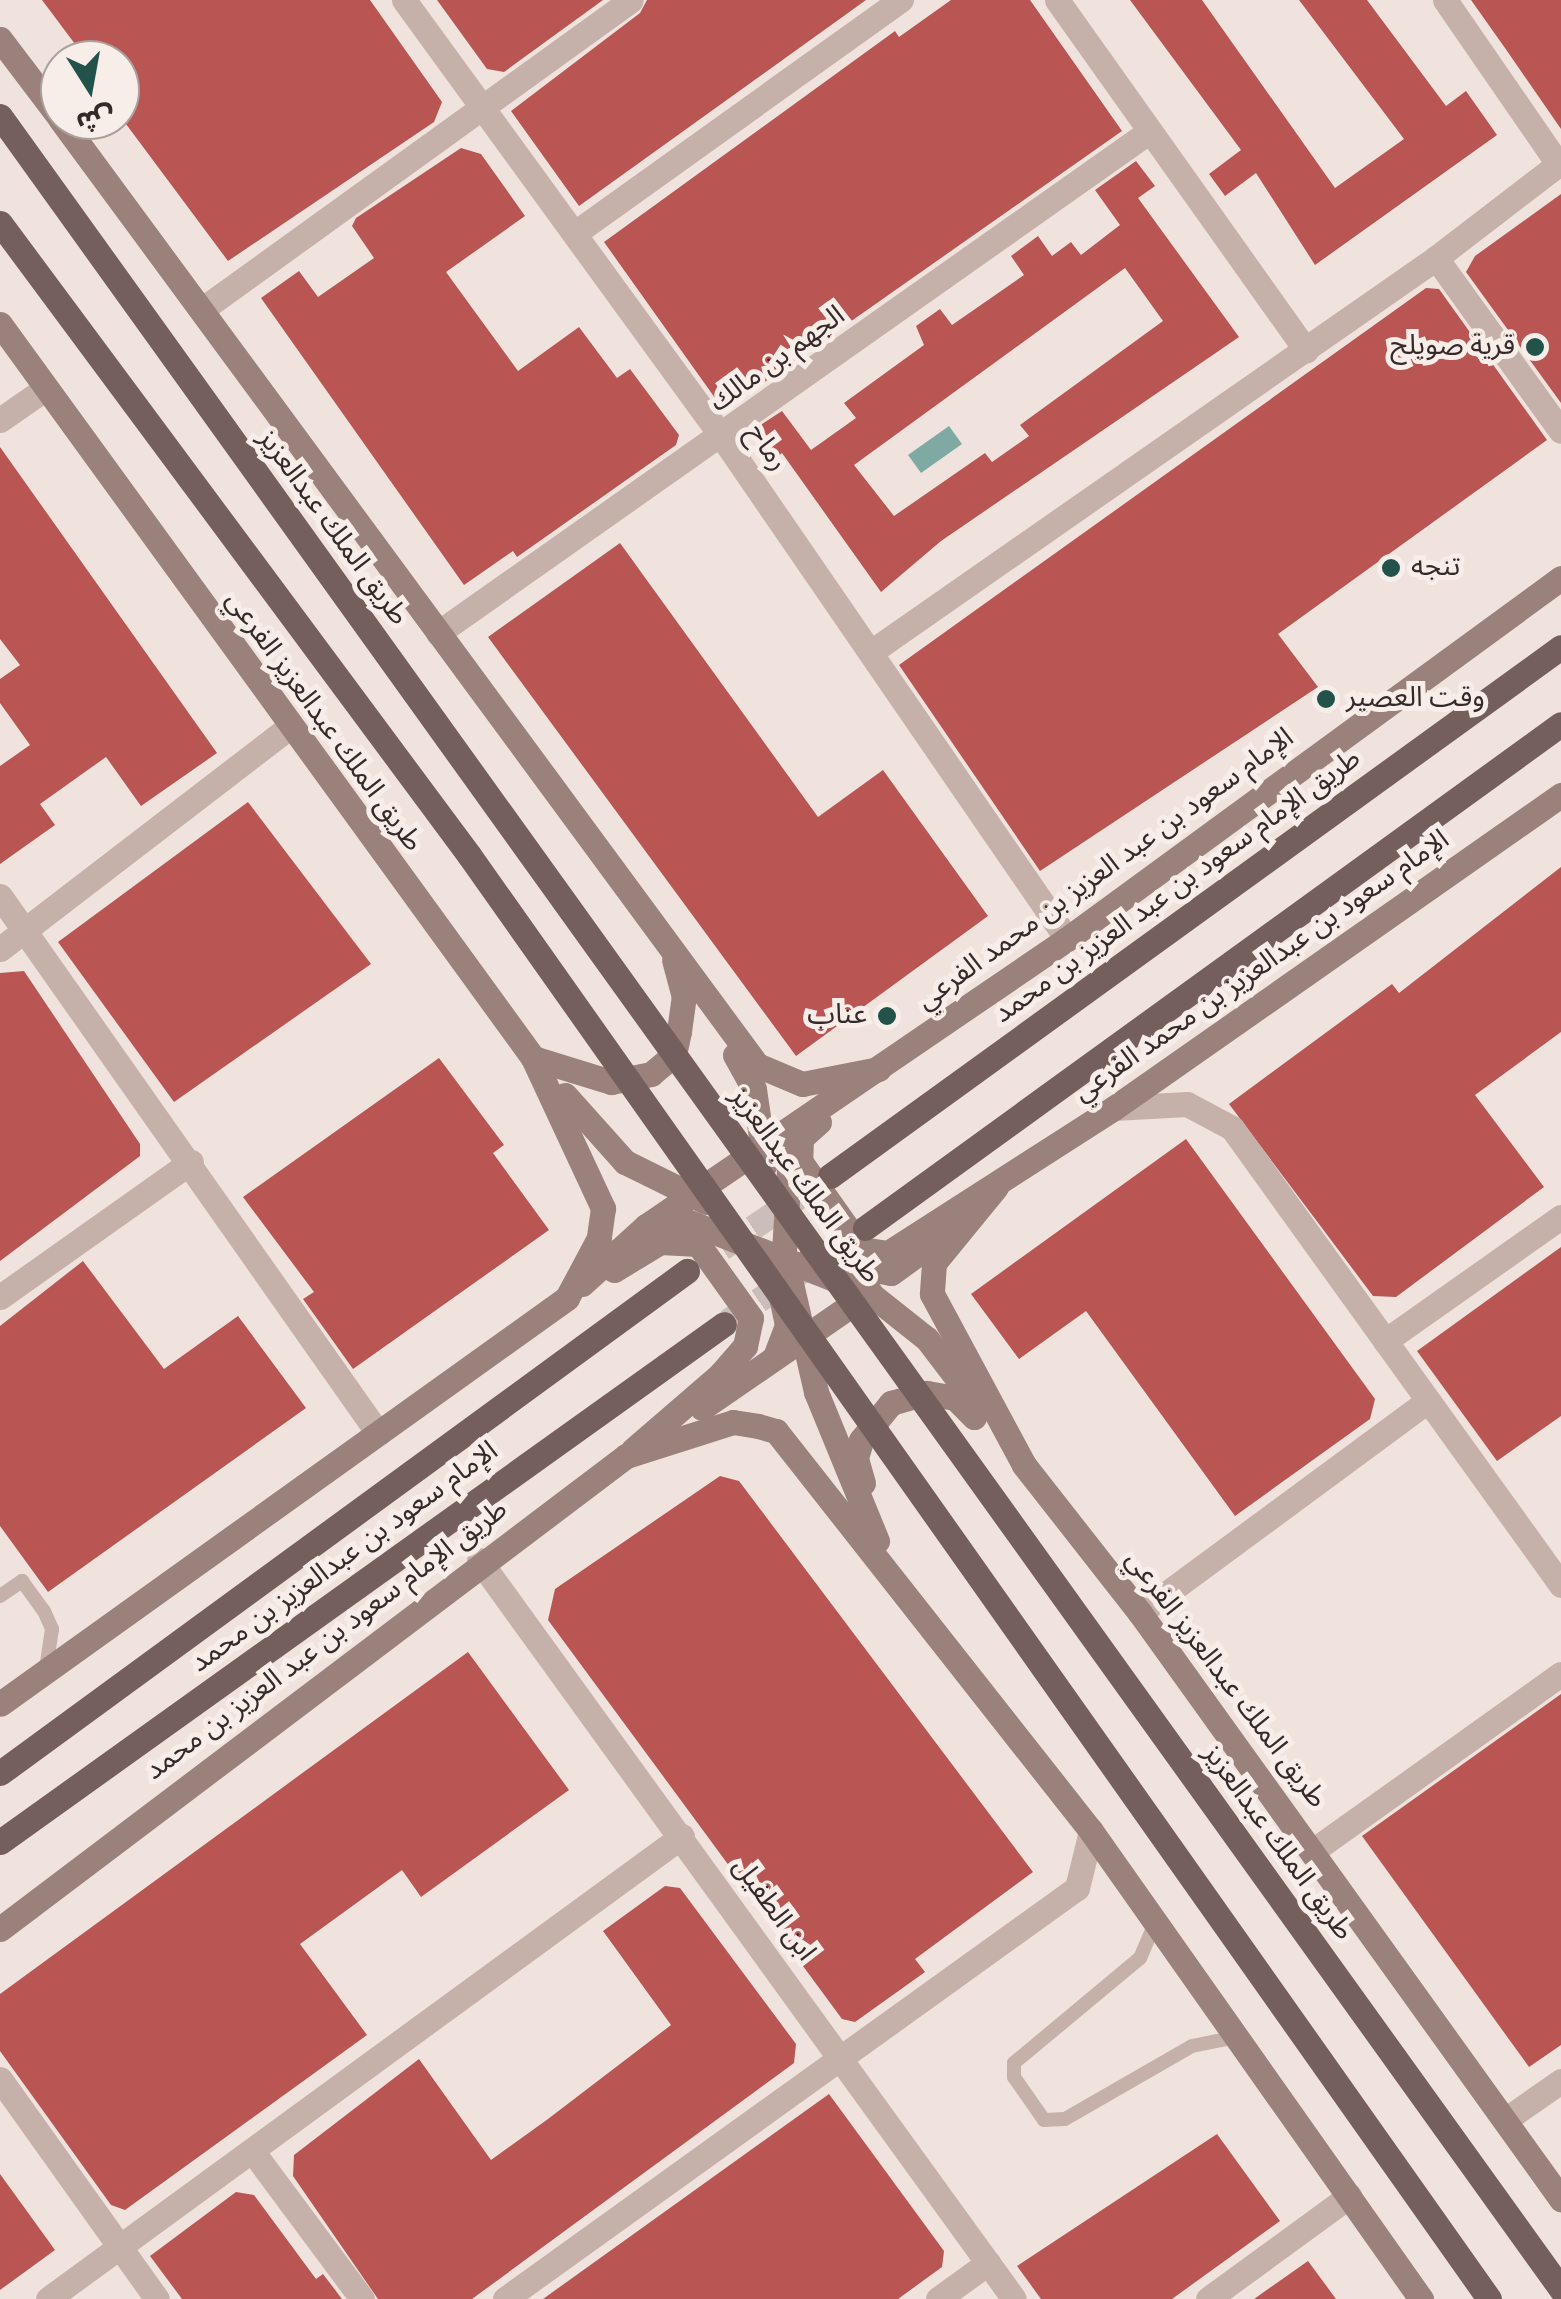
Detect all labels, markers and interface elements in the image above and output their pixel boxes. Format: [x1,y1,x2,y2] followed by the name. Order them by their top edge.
[40,40,140,140] north arrow
[73,96,118,139] text: ش
[704,300,852,420] street label: الجهم بن مالك
[1390,330,1515,364] place label: قرية صويلح
[1524,336,1546,358] marker: قرية صويلح
[738,418,794,478] street label: رماح
[249,423,415,633] street label: طريق الملك عبدالعزيز
[1411,551,1460,585] place label: تنجه
[1380,557,1402,579] marker: تنجه
[217,585,429,859] street label: طريق الملك عبدالعزيز الفرعي
[1346,682,1485,716] place label: وقت العصير
[1315,688,1337,710] marker: وقت العصير
[911,722,1301,1018] street label: الإمام سعود بن عبد العزيز بن محمد الفرعي
[988,743,1368,1031] street label: طريق الإمام سعود بن عبد العزيز بن محمد
[1068,824,1456,1110] street label: الإمام سعود بن عبدالعزيز بن محمد الفرعي
[807,999,867,1033] place label: عناب
[876,1005,898,1027] marker: عناب
[721,1081,887,1291] street label: طريق الملك عبدالعزيز
[185,1435,505,1681] street label: الإمام سعود بن عبدالعزيز بن محمد
[139,1494,515,1788] street label: طريق الإمام سعود بن عبد العزيز بن محمد
[1117,1545,1333,1815] street label: طريق الملك عبدالعزيز الفرعي
[1194,1738,1360,1948] street label: طريق الملك عبدالعزيز
[724,1852,822,1968] street label: ابن الطفيل

